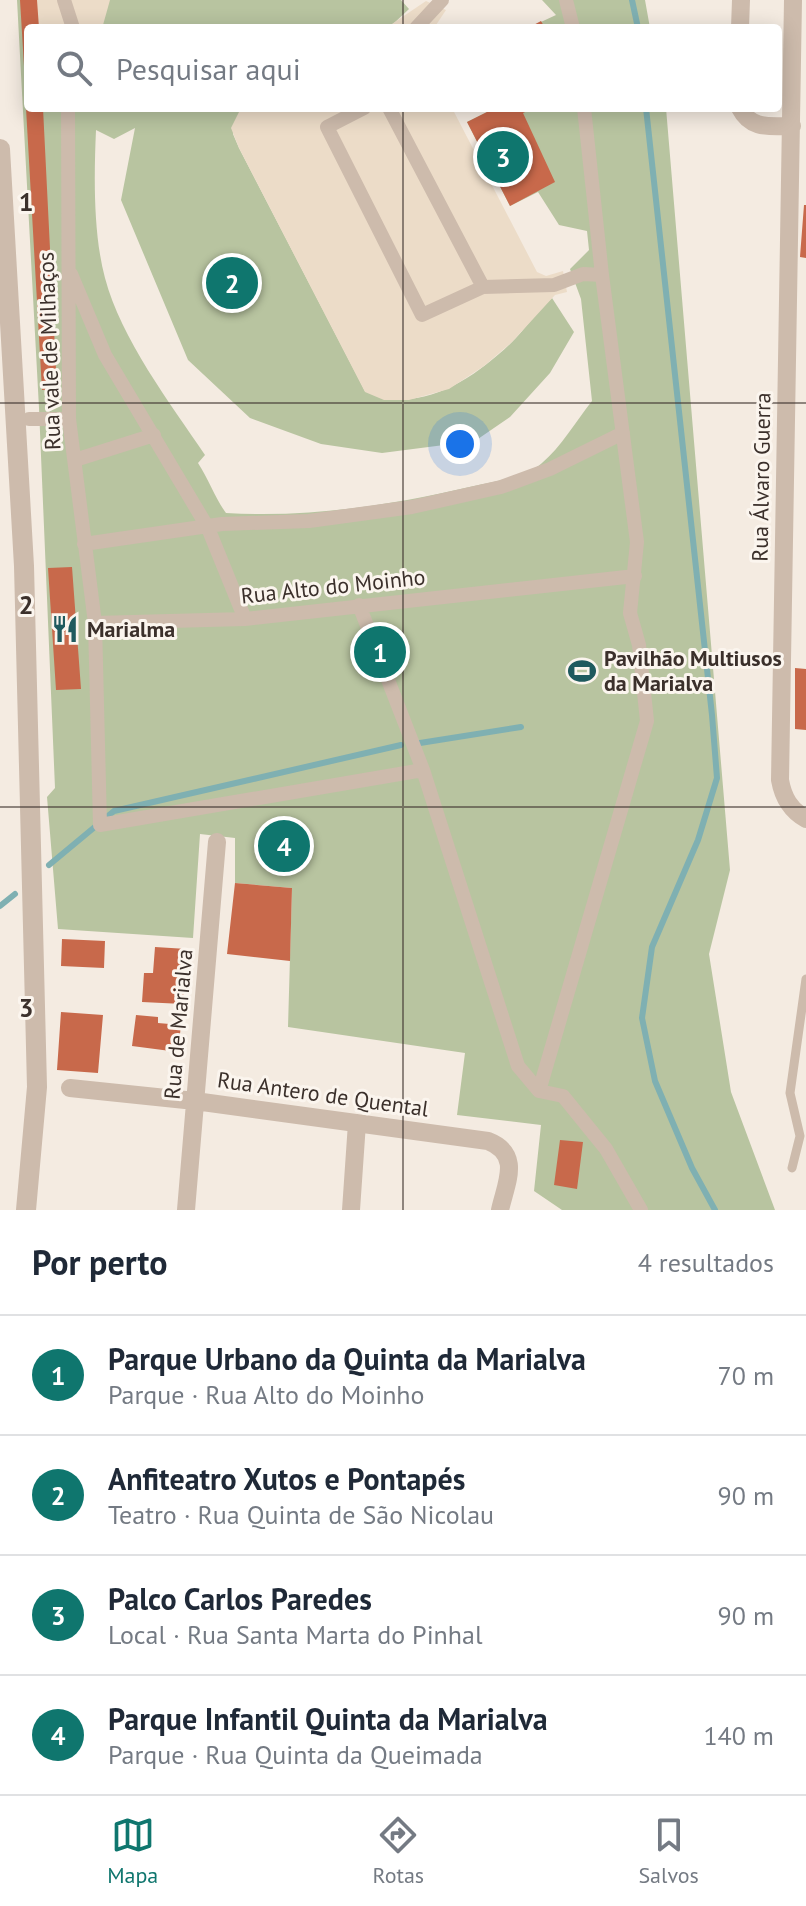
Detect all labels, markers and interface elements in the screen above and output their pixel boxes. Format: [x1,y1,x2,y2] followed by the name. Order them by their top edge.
[24,24,782,112] search box
[52,46,96,90] icon: search
[116,49,301,88] text: Pesquisar aqui
[477,127,529,187] pin: 3
[19,185,33,218] text: 1
[32,251,66,451] street label: Rua vale de Milhaços
[206,253,258,313] pin: 2
[746,392,776,562] street label: Rua Álvaro Guerra
[440,424,480,464] your location
[239,562,427,610] street label: Rua Alto do Moinho
[19,588,33,621] text: 2
[50,614,80,644] restaurant icon: Marialma
[87,615,175,643] place label: Marialma
[354,622,406,682] pin: 1
[604,644,782,697] place label: Pavilhão Multiusos da Marialva
[567,656,597,686] sports icon: Pavilhão Multiusos da Marialva
[258,816,310,876] pin: 4
[157,948,199,1100] street label: Rua de Marialva
[19,991,33,1024] text: 3
[216,1065,431,1123] street label: Rua Antero de Quental
[32,1240,168,1284] text: Por perto
[638,1246,774,1279] text: 4 resultados
[108,1339,586,1378] text: Parque Urbano da Quinta da Marialva
[51,1359,65,1392] text: 1
[718,1359,774,1392] text: 70 m
[108,1378,425,1411] text: Parque · Rua Alto do Moinho
[108,1459,465,1498] text: Anfiteatro Xutos e Pontapés
[51,1479,65,1512] text: 2
[718,1479,774,1512] text: 90 m
[108,1498,494,1531] text: Teatro · Rua Quinta de São Nicolau
[108,1579,372,1618] text: Palco Carlos Paredes
[51,1599,65,1632] text: 3
[718,1599,774,1632] text: 90 m
[108,1618,483,1651] text: Local · Rua Santa Marta do Pinhal
[108,1699,548,1738] text: Parque Infantil Quinta da Marialva
[51,1719,65,1752] text: 4
[703,1719,774,1752] text: 140 m
[108,1738,483,1771] text: Parque · Rua Quinta da Queimada
[107,1813,158,1889] tab: Mapa
[373,1813,424,1889] tab: Rotas
[638,1813,699,1889] tab: Salvos

